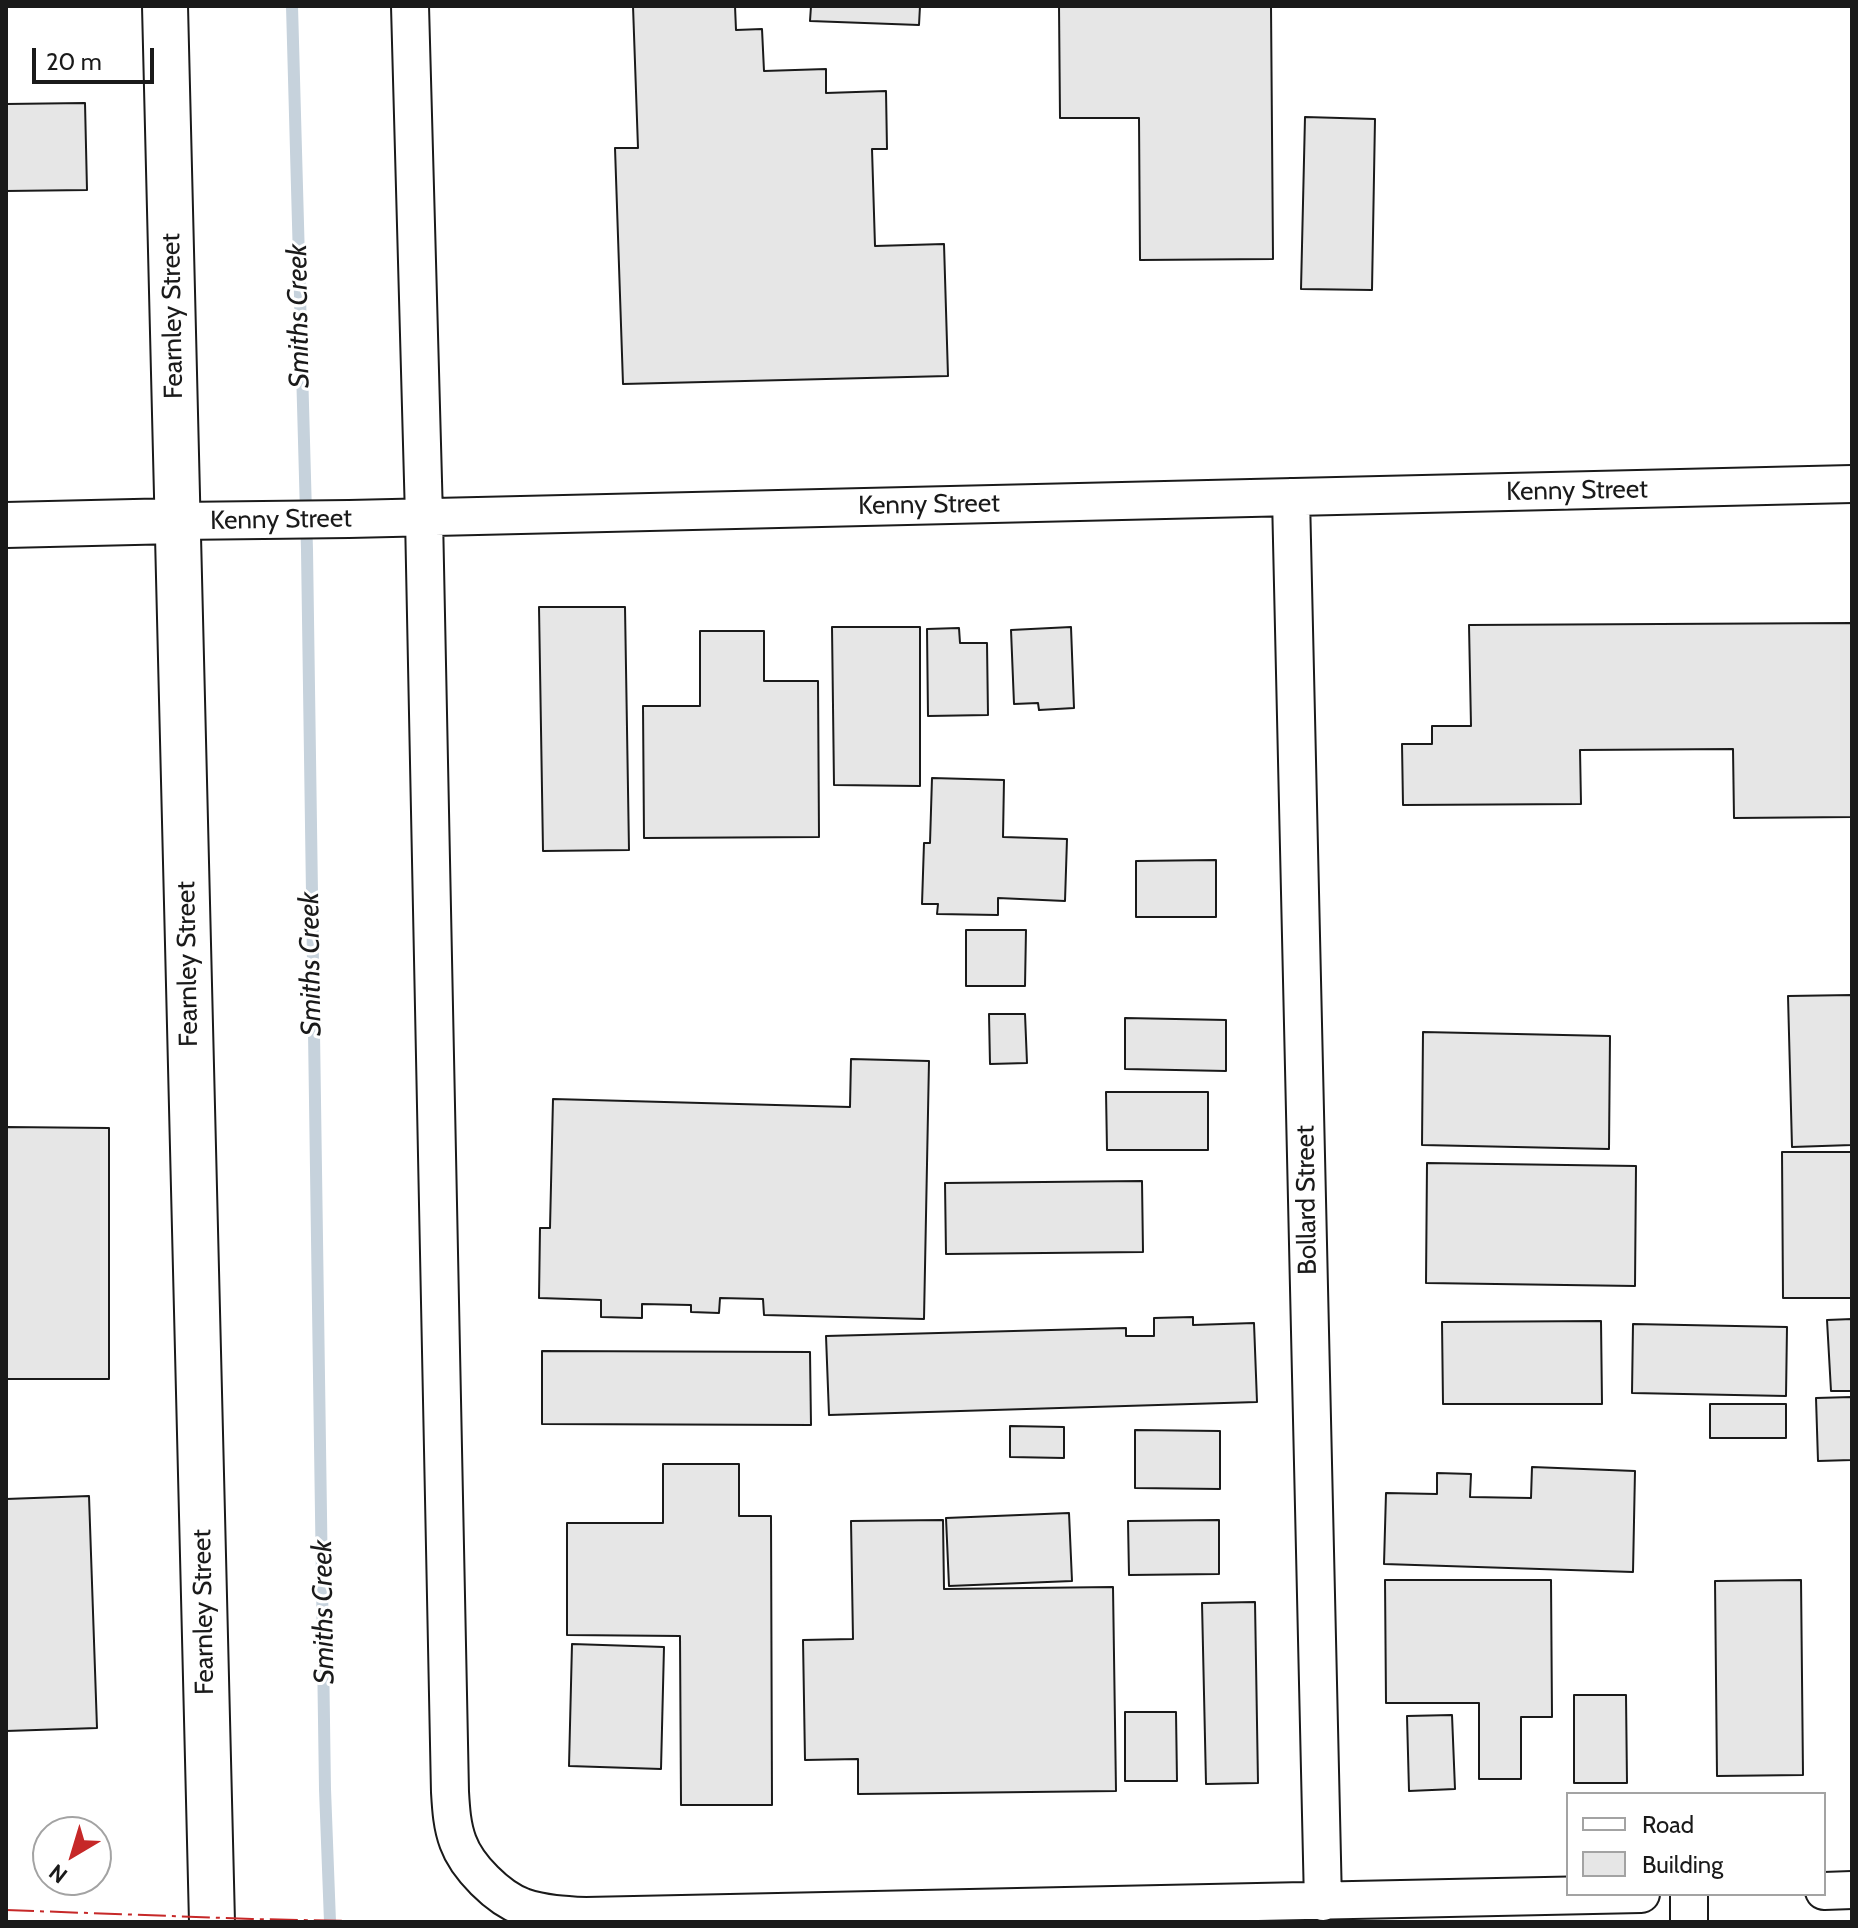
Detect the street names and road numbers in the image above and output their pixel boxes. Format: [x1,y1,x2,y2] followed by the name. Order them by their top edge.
[156,233,190,399] street label: Fearnley Street
[1506,474,1648,508] street label: Kenny Street
[858,488,1000,522] street label: Kenny Street
[210,503,352,537] street label: Kenny Street
[171,881,205,1047] street label: Fearnley Street
[1290,1125,1324,1275] street label: Bollard Street
[187,1529,221,1695] street label: Fearnley Street

